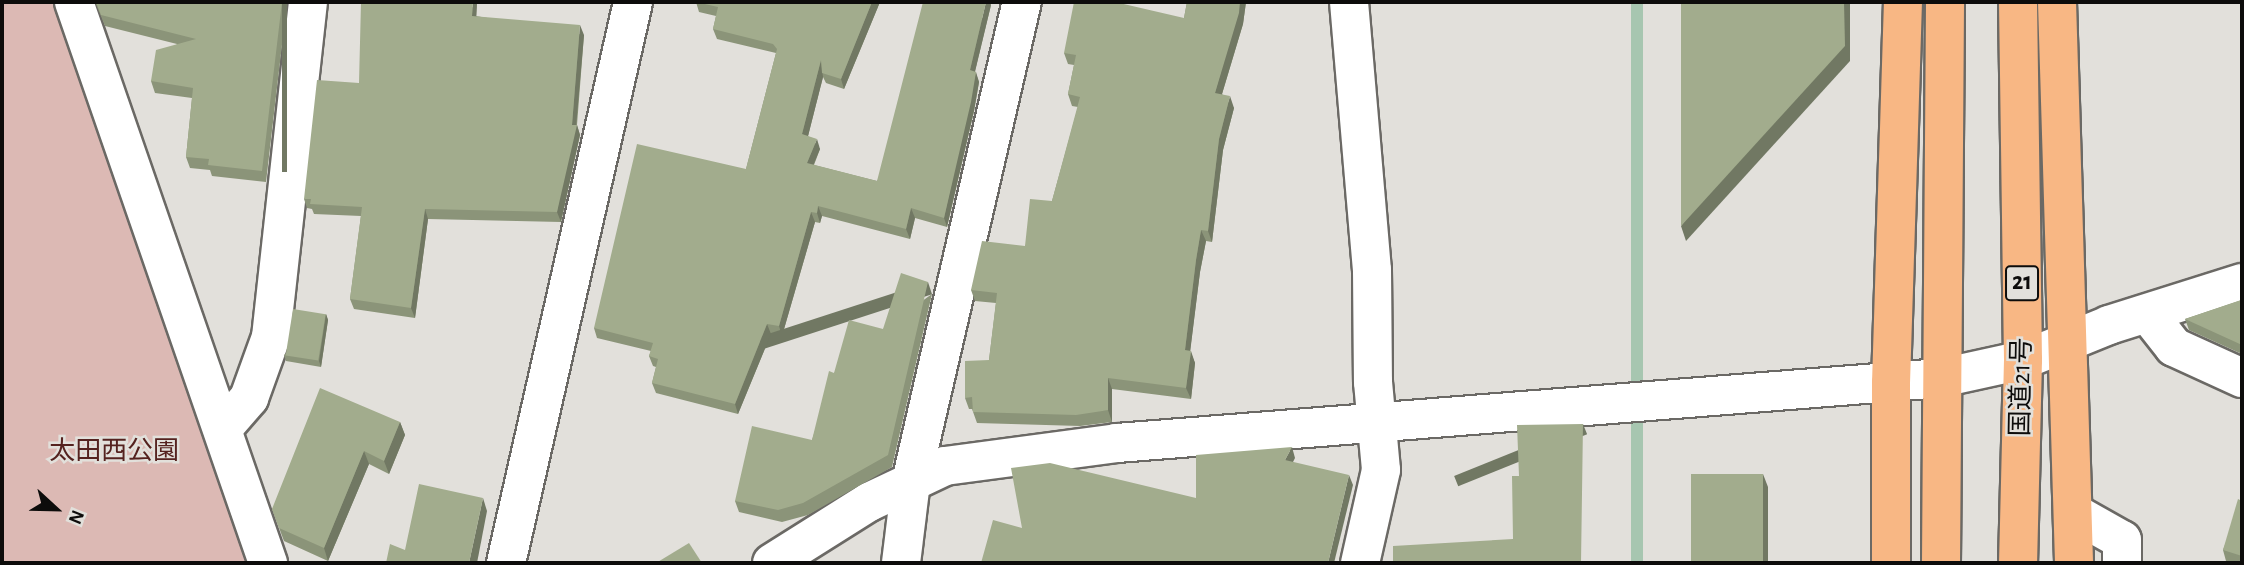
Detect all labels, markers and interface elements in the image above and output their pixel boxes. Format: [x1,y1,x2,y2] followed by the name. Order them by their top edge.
[2004,262,2039,304] road number: 21
[2006,337,2038,437] street label: 国道21号
[49,436,179,468] park label: 太田西公園
[21,474,91,544] north arrow
[65,507,87,527] text: N

